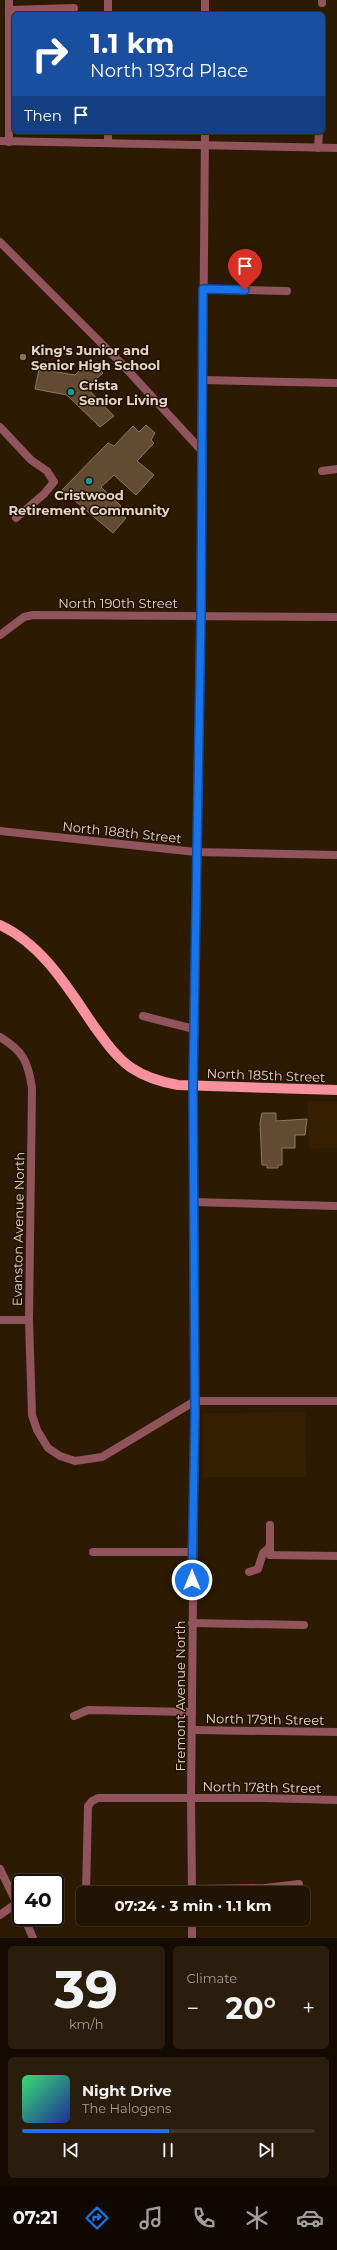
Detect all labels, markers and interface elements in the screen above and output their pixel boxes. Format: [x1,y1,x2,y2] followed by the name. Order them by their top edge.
[90,26,174,60] text: 1.1 km
[24,28,76,80] icon: right
[90,60,248,82] text: North 193rd Place
[70,104,92,126] icon: arrive
[24,106,62,125] text: Then
[228,249,262,290] pin
[234,255,256,277] icon: arrive
[31,342,160,373] place label: King's Junior and Senior High School
[18,352,28,362] marker: King's Junior and Senior High School
[79,377,168,408] place label: Crista Senior Living
[66,387,76,397] marker: Crista Senior Living
[84,476,94,486] marker: Cristwood Retirement Community
[8,487,170,518] place label: Cristwood Retirement Community
[58,595,178,611] street label: North 190th Street
[62,818,182,846] street label: North 188th Street
[206,1065,326,1085] street label: North 185th Street
[9,1152,27,1306] street label: Evanston Avenue North
[171,1559,213,1601] position arrow
[172,1620,188,1772] street label: Fremont Avenue North
[205,1710,325,1728] street label: North 179th Street
[202,1778,322,1796] street label: North 178th Street
[12,1874,64,1926] speed limit sign: 40
[114,1896,272,1915] text: 07:24 · 3 min · 1.1 km
[54,1958,118,2021] text: 39
[187,1970,237,1986] text: Climate
[225,1990,276,2027] text: 20°
[187,1995,199,2022] text: −
[302,1995,315,2022] text: +
[69,2016,104,2032] text: km/h
[82,2081,172,2100] text: Night Drive
[82,2100,171,2116] text: The Halogens
[60,2139,82,2161] icon: previous
[157,2139,179,2161] icon: pause
[255,2139,277,2161] icon: next
[83,2204,111,2232] icon: directions
[137,2204,165,2232] icon: music
[190,2204,218,2232] icon: phone
[243,2204,271,2232] icon: climate
[296,2204,324,2232] icon: car
[13,2207,58,2229] text: 07:21

